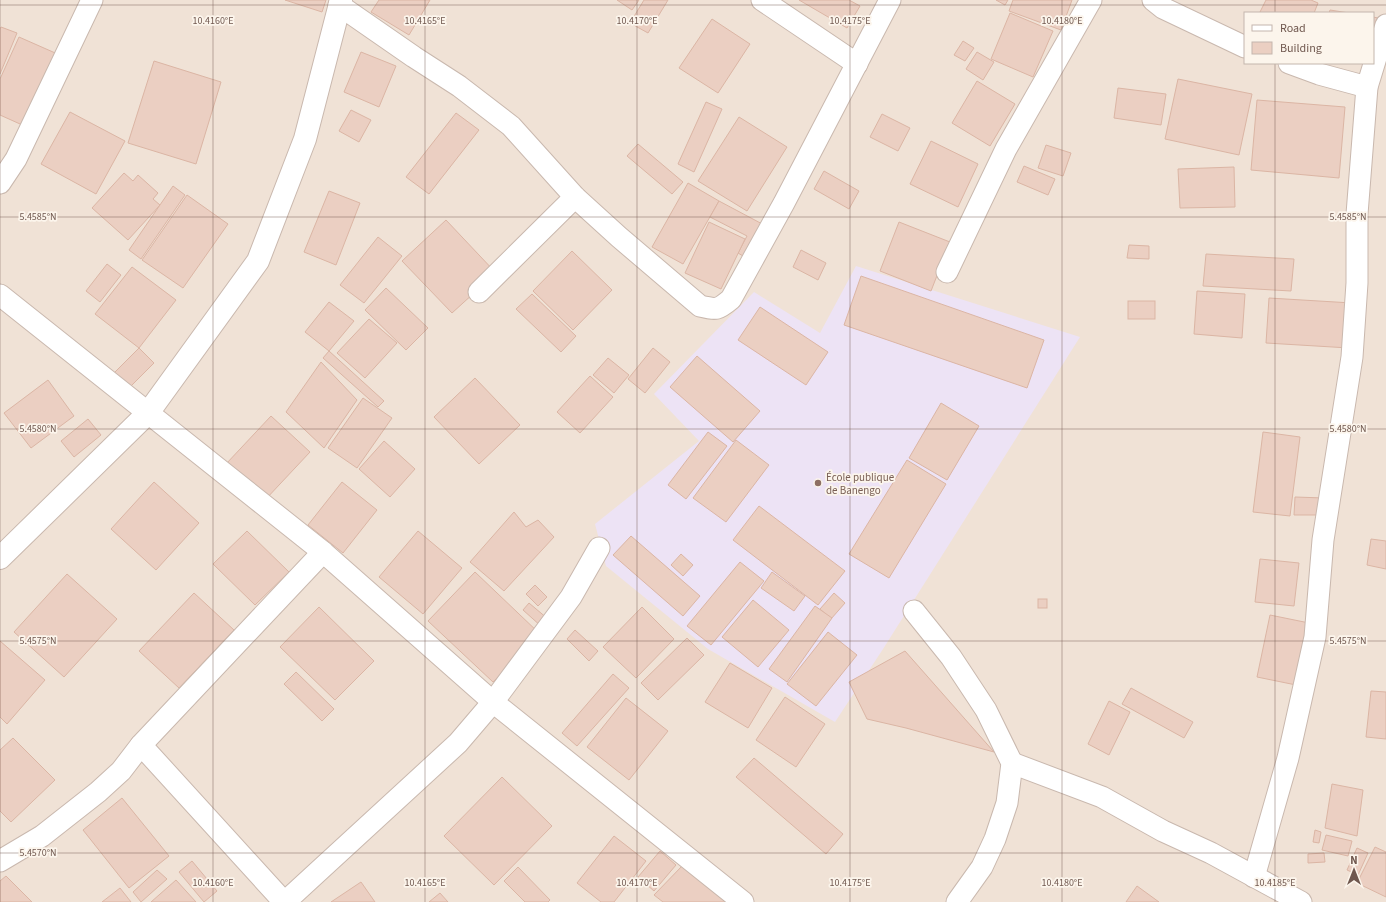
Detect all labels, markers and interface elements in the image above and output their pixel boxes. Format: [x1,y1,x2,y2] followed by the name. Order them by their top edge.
[1244,12,1374,64] legend
[193,14,233,28] text: 10.4160°E
[405,14,445,28] text: 10.4165°E
[617,14,657,28] text: 10.4170°E
[830,14,870,28] text: 10.4175°E
[1042,14,1082,28] text: 10.4180°E
[1280,20,1306,37] text: Road
[1280,40,1322,57] text: Building
[19,210,57,224] text: 5.4585°N
[1329,210,1367,224] text: 5.4585°N
[19,422,57,436] text: 5.4580°N
[1329,422,1367,436] text: 5.4580°N
[826,470,895,498] place label: École publique de Banengo
[813,478,823,488] marker: École publique de Banengo
[19,634,57,648] text: 5.4575°N
[1329,634,1367,648] text: 5.4575°N
[19,846,57,860] text: 5.4570°N
[1334,850,1374,890] north arrow
[1350,853,1358,868] text: N
[193,876,233,890] text: 10.4160°E
[405,876,445,890] text: 10.4165°E
[617,876,657,890] text: 10.4170°E
[830,876,870,890] text: 10.4175°E
[1042,876,1082,890] text: 10.4180°E
[1255,876,1295,890] text: 10.4185°E

